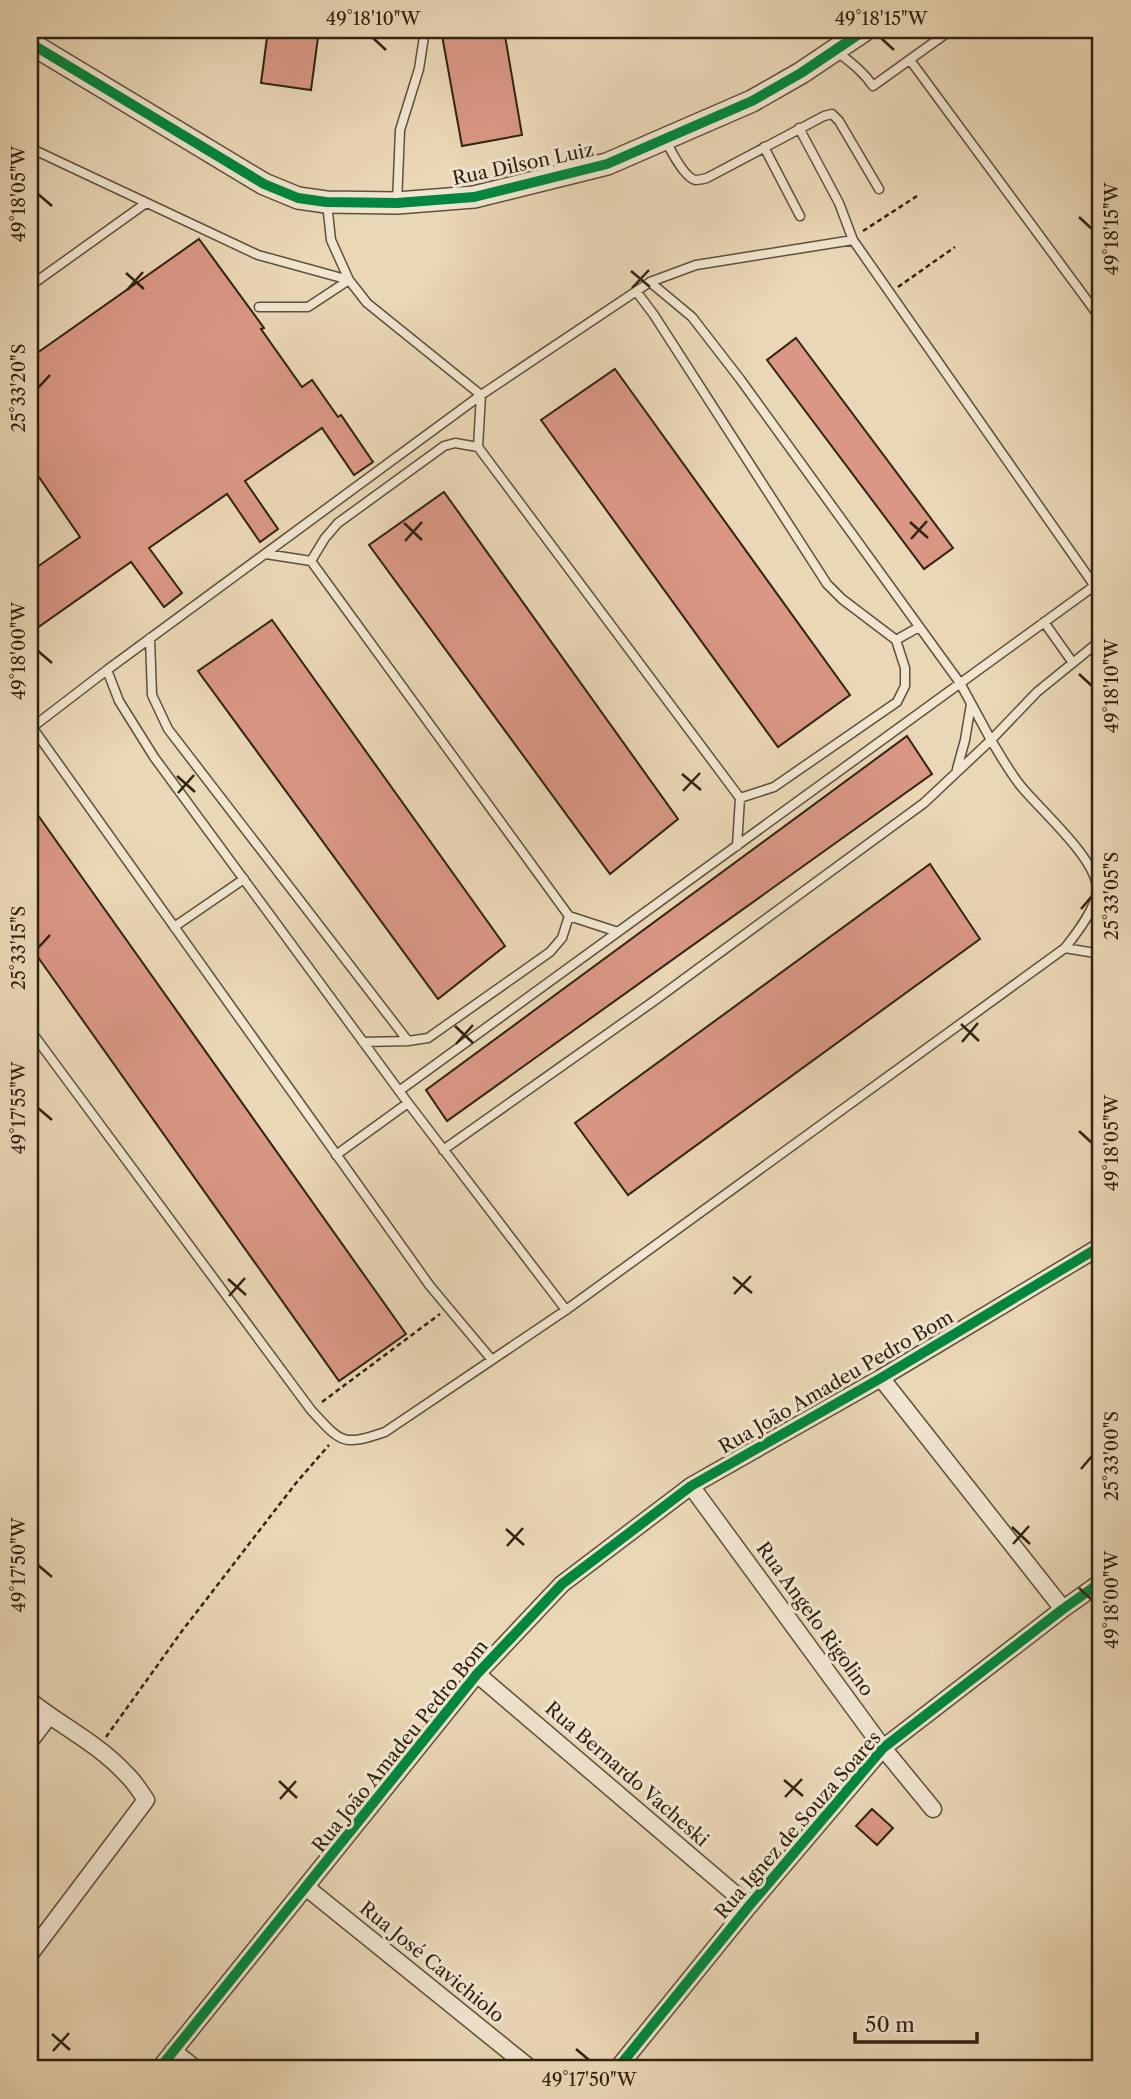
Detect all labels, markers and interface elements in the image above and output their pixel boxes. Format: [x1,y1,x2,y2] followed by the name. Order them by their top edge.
[326,8,421,30] text: 49°18'10"W
[835,8,929,30] text: 49°18'15"W
[450,138,596,190] street label: Rua Dilson Luiz
[8,144,30,242] text: 49°18'05"W
[1101,181,1123,275] text: 49°18'15"W
[8,344,30,433] text: 25°33'20"S
[8,601,30,700] text: 49°18'00"W
[1101,638,1123,733] text: 49°18'10"W
[1101,852,1123,940] text: 25°33'05"S
[8,906,30,990] text: 25°33'15"S
[8,1060,30,1155] text: 49°17'55"W
[1101,1093,1123,1191] text: 49°18'05"W
[715,1305,957,1459] street label: Rua João Amadeu Pedro Bom
[1101,1411,1123,1501] text: 25°33'00"S
[8,1516,30,1612] text: 49°17'50"W
[751,1537,879,1701] street label: Rua Angelo Rigolino
[1101,1550,1123,1649] text: 49°18'00"W
[307,1635,493,1857] street label: Rua João Amadeu Pedro Bom
[541,1697,714,1851] street label: Rua Bernardo Vacheski
[710,1726,886,1924] street label: Rua Ignez de Souza Soares
[355,1897,509,2027] street label: Rua José Cavichiolo
[855,2001,977,2045] scale bar
[865,2012,915,2037] text: 50 m
[542,2069,638,2091] text: 49°17'50"W

